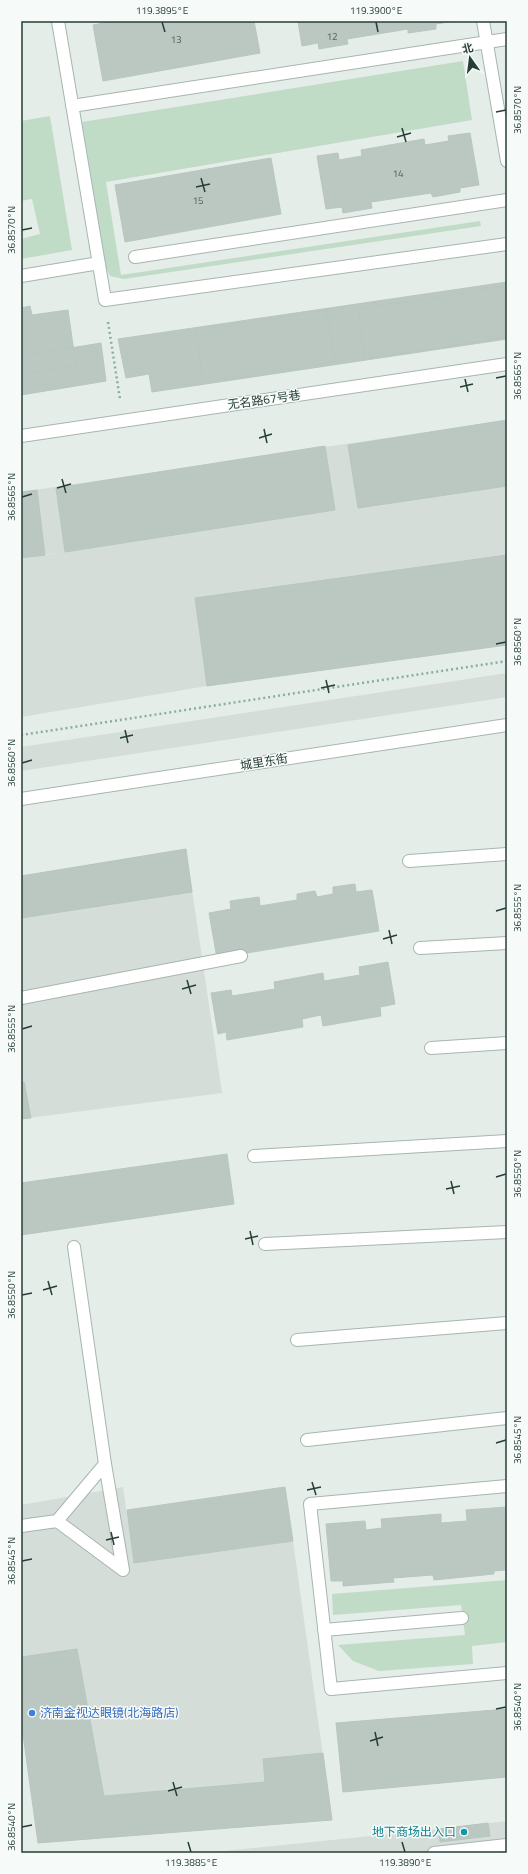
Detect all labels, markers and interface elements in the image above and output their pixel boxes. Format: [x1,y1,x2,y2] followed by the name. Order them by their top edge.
[136,3,189,18] text: 119.3895°E
[350,3,403,18] text: 119.3900°E
[326,29,338,44] house number: 12
[170,32,182,47] house number: 13
[450,38,490,78] north arrow
[460,39,475,57] text: 北
[510,86,525,134] text: 36.8570°N
[392,166,404,181] house number: 14
[192,193,204,208] house number: 15
[4,206,19,254] text: 36.8570°N
[510,352,525,400] text: 36.8565°N
[226,385,302,414] street label: 无名路67号巷
[4,473,19,521] text: 36.8565°N
[510,618,525,666] text: 36.8560°N
[4,739,19,787] text: 36.8560°N
[239,748,289,775] street label: 城里东街
[510,884,525,932] text: 36.8555°N
[4,1005,19,1053] text: 36.8555°N
[510,1150,525,1198] text: 36.8550°N
[4,1271,19,1319] text: 36.8550°N
[510,1416,525,1464] text: 36.8545°N
[4,1537,19,1585] text: 36.8545°N
[510,1683,525,1731] text: 36.8540°N
[40,1703,178,1722] place label: 济南金视达眼镜(北海路店)
[27,1708,37,1718] marker: 济南金视达眼镜(北海路店)
[4,1803,19,1851] text: 36.8540°N
[372,1822,456,1841] place label: 地下商场出入口
[459,1827,469,1837] marker: 地下商场出入口
[165,1855,218,1870] text: 119.3885°E
[379,1855,432,1870] text: 119.3890°E

